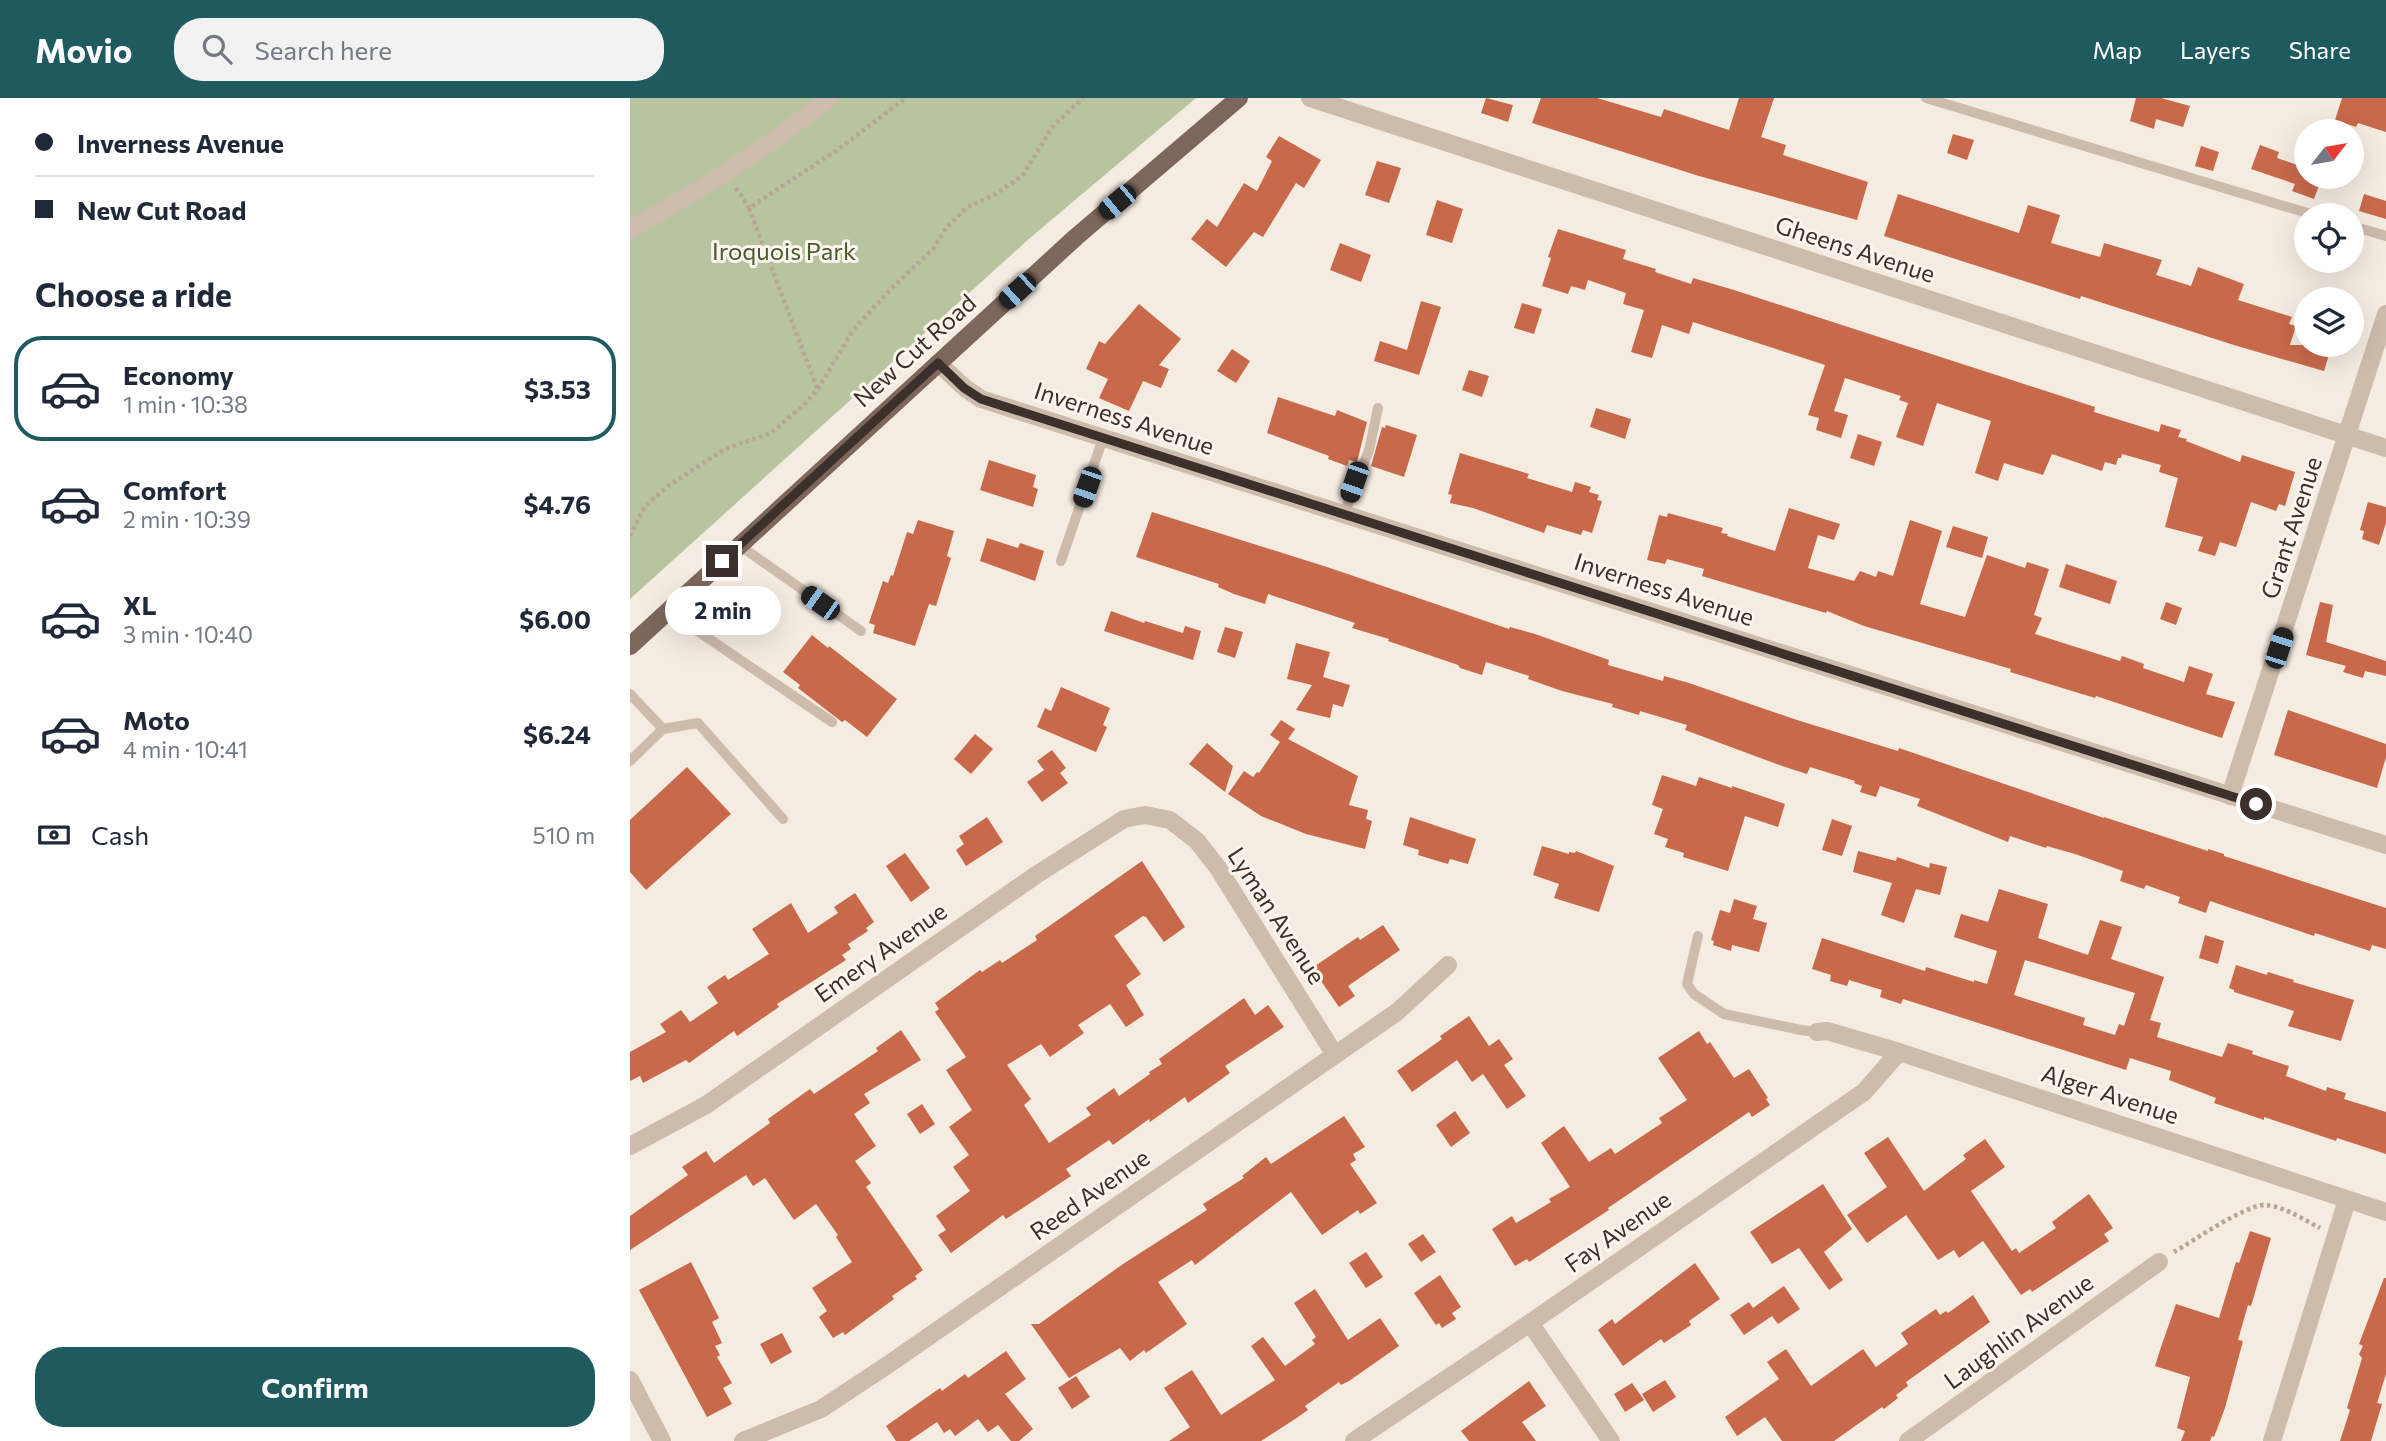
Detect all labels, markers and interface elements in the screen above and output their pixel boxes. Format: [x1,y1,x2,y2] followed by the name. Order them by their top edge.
[174,18,664,81] search box
[35,29,132,70] text: Movio
[198,30,236,68] icon: search
[254,34,392,65] text: Search here
[2093,35,2142,64] text: Map
[2180,35,2251,64] text: Layers
[2289,35,2351,64] text: Share
[2294,119,2364,189] north arrow
[2294,119,2364,357] map controls
[77,127,284,158] text: Inverness Avenue
[1095,180,1140,224] car
[77,194,246,225] text: New Cut Road
[2294,203,2364,273] button: locate
[1772,209,1939,288] street label: Gheens Avenue
[712,236,856,265] park label: Iroquois Park
[995,269,1040,313] car
[35,274,232,314] text: Choose a ride
[847,287,981,412] street label: New Cut Road
[2294,287,2364,357] button: layers
[39,357,102,420] icon: car
[123,359,234,390] text: Economy
[524,373,591,404] text: $3.53
[1031,375,1218,460] street label: Inverness Avenue
[123,390,248,418] text: 1 min · 10:38
[2254,453,2327,602] street label: Grant Avenue
[1338,459,1371,505] car
[1071,464,1104,510] car
[39,472,102,535] icon: car
[123,474,226,505] text: Comfort
[523,488,591,519] text: $4.76
[123,505,251,533] text: 2 min · 10:39
[706,545,738,577] route end
[1571,546,1758,631] street label: Inverness Avenue
[797,582,844,624] car
[664,586,780,634] callout: 2 min
[39,587,102,650] icon: car
[123,589,157,620] text: XL
[694,596,752,624] text: 2 min
[519,603,591,634] text: $6.00
[123,620,253,648] text: 3 min · 10:40
[2263,625,2296,671] car
[39,702,102,765] icon: car
[123,704,190,735] text: Moto
[523,718,591,749] text: $6.24
[123,735,248,763] text: 4 min · 10:41
[2240,788,2272,820] route start
[35,816,73,854] icon: cash
[91,819,149,850] text: Cash
[532,821,595,849] text: 510 m
[1222,841,1332,989] street label: Lyman Avenue
[809,896,952,1008] street label: Emery Avenue
[2038,1058,2183,1129] street label: Alger Avenue
[1024,1142,1154,1246] street label: Reed Avenue
[1559,1184,1676,1278] street label: Fay Avenue
[1938,1267,2098,1395] street label: Laughlin Avenue
[35,1347,595,1427] button: Confirm

